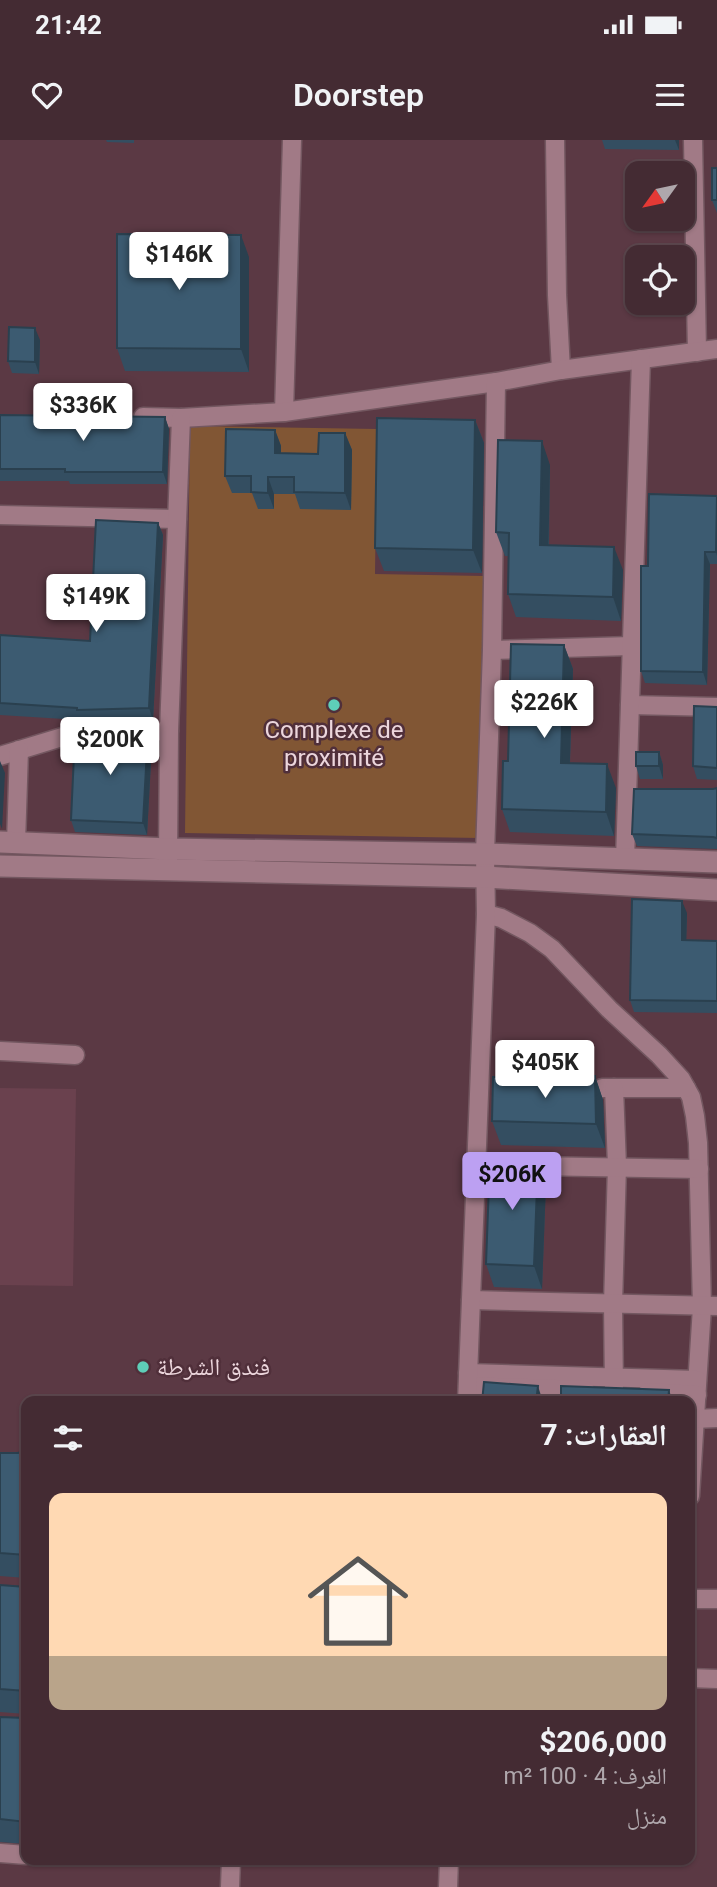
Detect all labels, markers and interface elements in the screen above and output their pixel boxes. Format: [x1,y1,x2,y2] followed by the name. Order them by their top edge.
[35,10,102,40] text: 21:42
[28,76,66,114] icon: heart
[293,76,424,114] text: Doorstep
[651,76,689,114] icon: menu
[625,161,695,231] north arrow
[625,161,695,315] map controls
[130,232,228,292] pin: $146K
[145,241,213,268] text: $146K
[625,245,695,315] button: locate
[34,384,132,443] pin: $336K
[49,392,117,419] text: $336K
[47,574,145,634] pin: $149K
[62,583,130,610] text: $149K
[495,680,593,740] pin: $226K
[510,689,578,716] text: $226K
[326,697,342,713] marker: Complexe de proximité
[264,716,404,772] place label: Complexe de proximité
[61,718,159,777] pin: $200K
[76,726,144,753] text: $200K
[496,1040,594,1100] pin: $405K
[511,1049,579,1076] text: $405K
[463,1152,561,1212] pin: $206K
[478,1161,546,1188] text: $206K
[157,1353,270,1381] place label: فندق الشرطة
[135,1359,151,1375] marker: فندق الشرطة
[540,1417,667,1452] text: العقارات: 7
[49,1419,87,1457] icon: filters
[295,1538,421,1664] icon: home
[539,1724,667,1759] text: $206,000
[504,1763,667,1790] text: الغرف: 4 · 100 m²
[627,1803,667,1830] text: منزل

